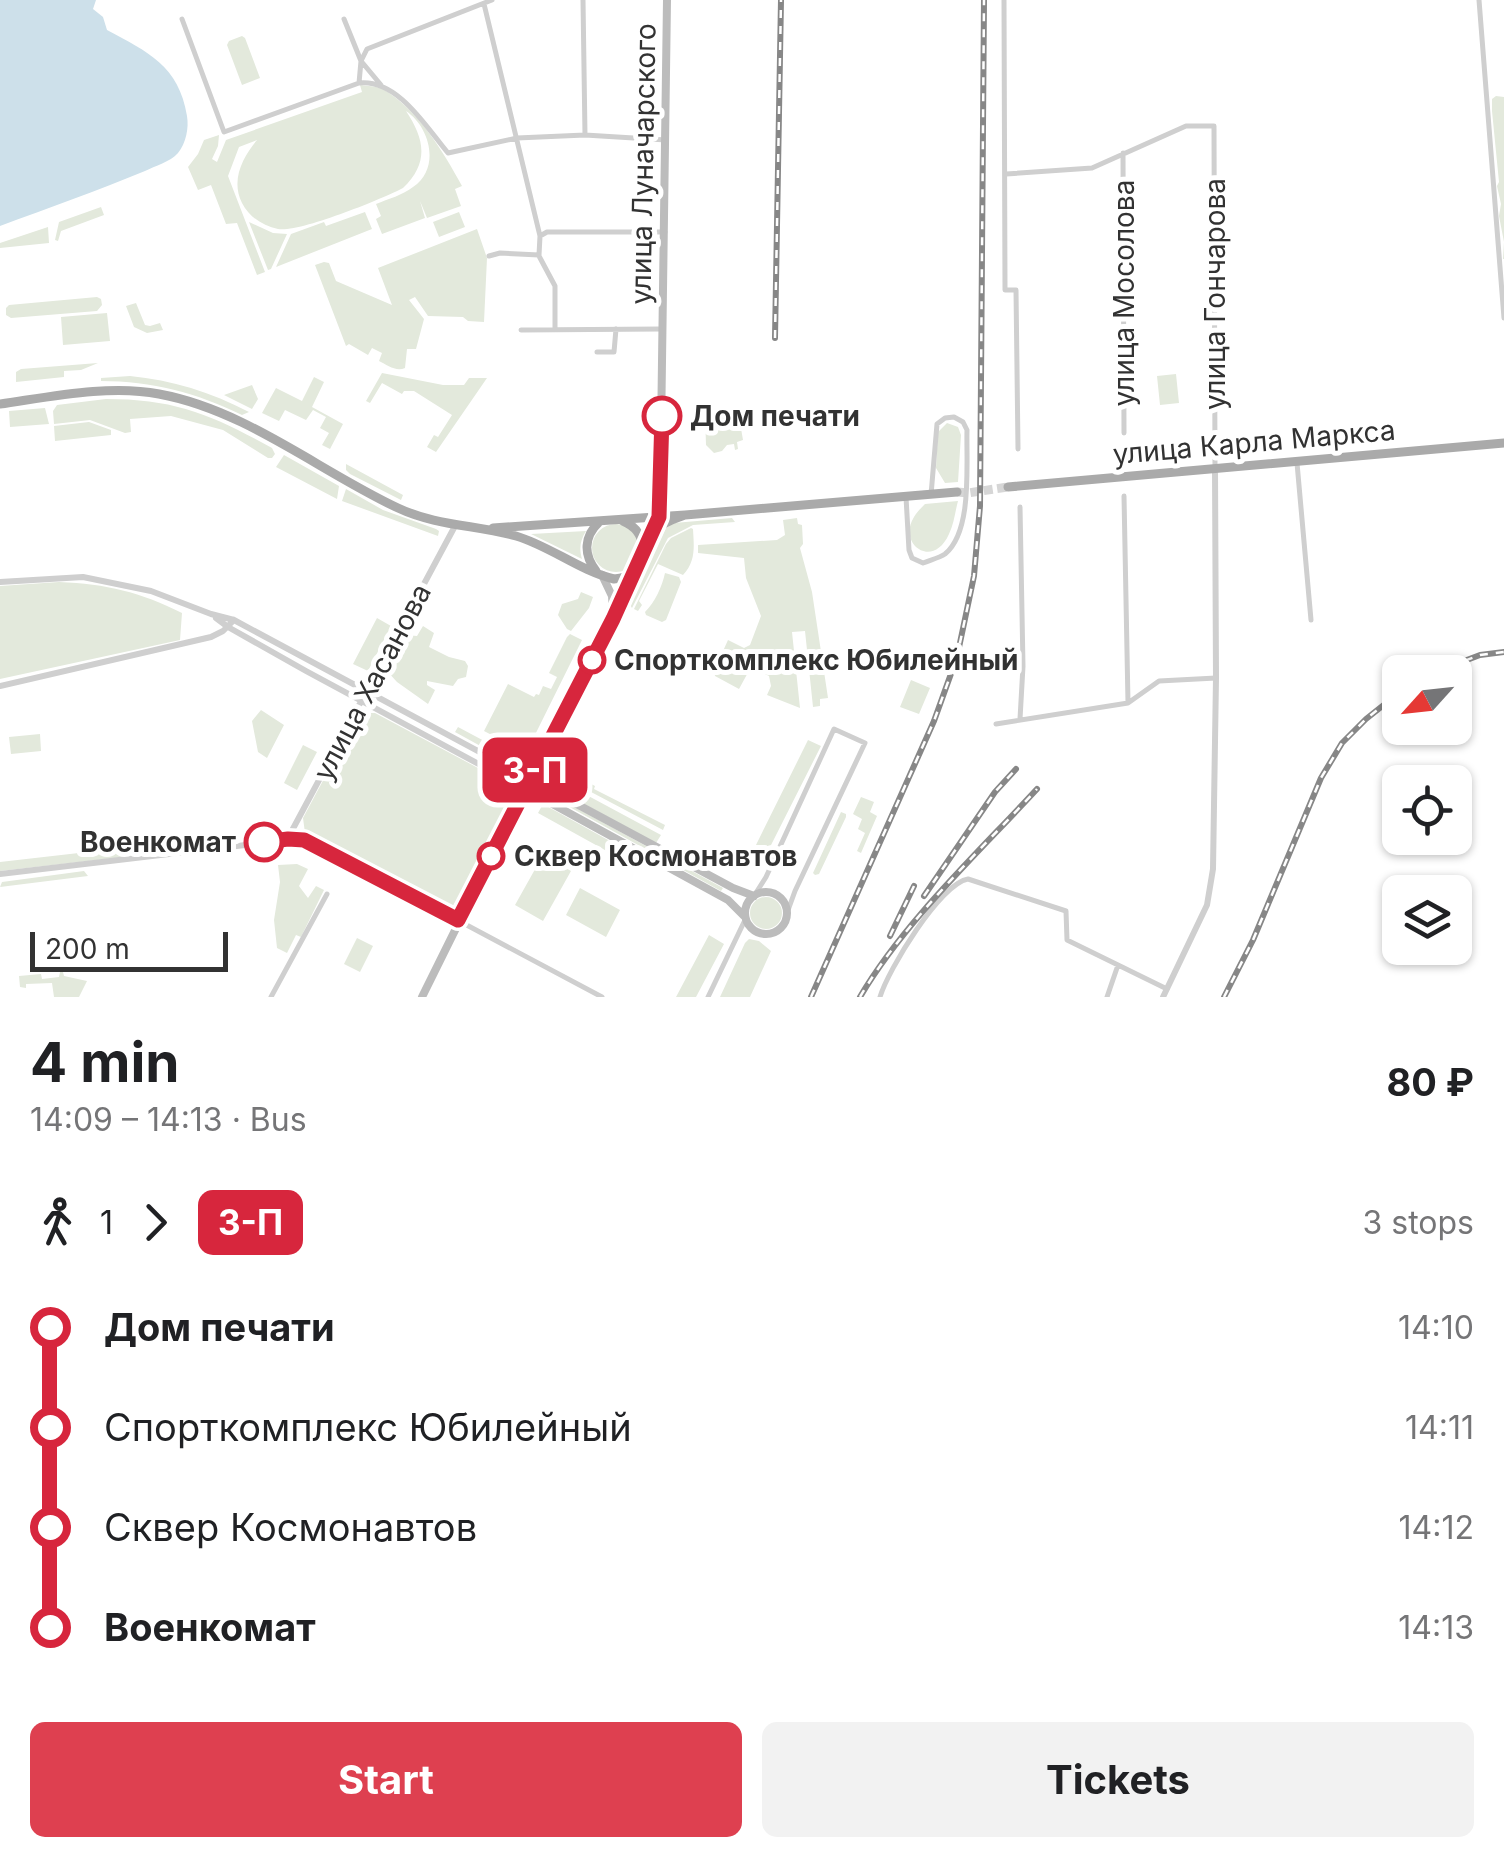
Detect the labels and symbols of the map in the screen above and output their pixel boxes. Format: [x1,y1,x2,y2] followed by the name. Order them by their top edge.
[624,23,662,305] street label: улица Луначарского
[1198,178,1232,410] street label: улица Гончарова
[1107,180,1141,406] street label: улица Мосолова
[643,397,681,435] marker: Дом печати
[690,399,860,433] place label: Дом печати
[1111,413,1397,471] street label: улица Карла Маркса
[306,578,438,786] street label: улица Хасанова
[614,643,1019,677] place label: Спорткомплекс Юбилейный
[579,647,605,673] marker: Спорткомплекс Юбилейный
[1382,655,1472,745] north arrow
[478,738,592,802] line badge: 3-П
[245,823,283,861] marker: Военкомат
[80,825,236,859] place label: Военкомат
[514,839,798,873] place label: Сквер Космонавтов
[478,843,504,869] marker: Сквер Космонавтов
[30,927,228,971] scale bar

